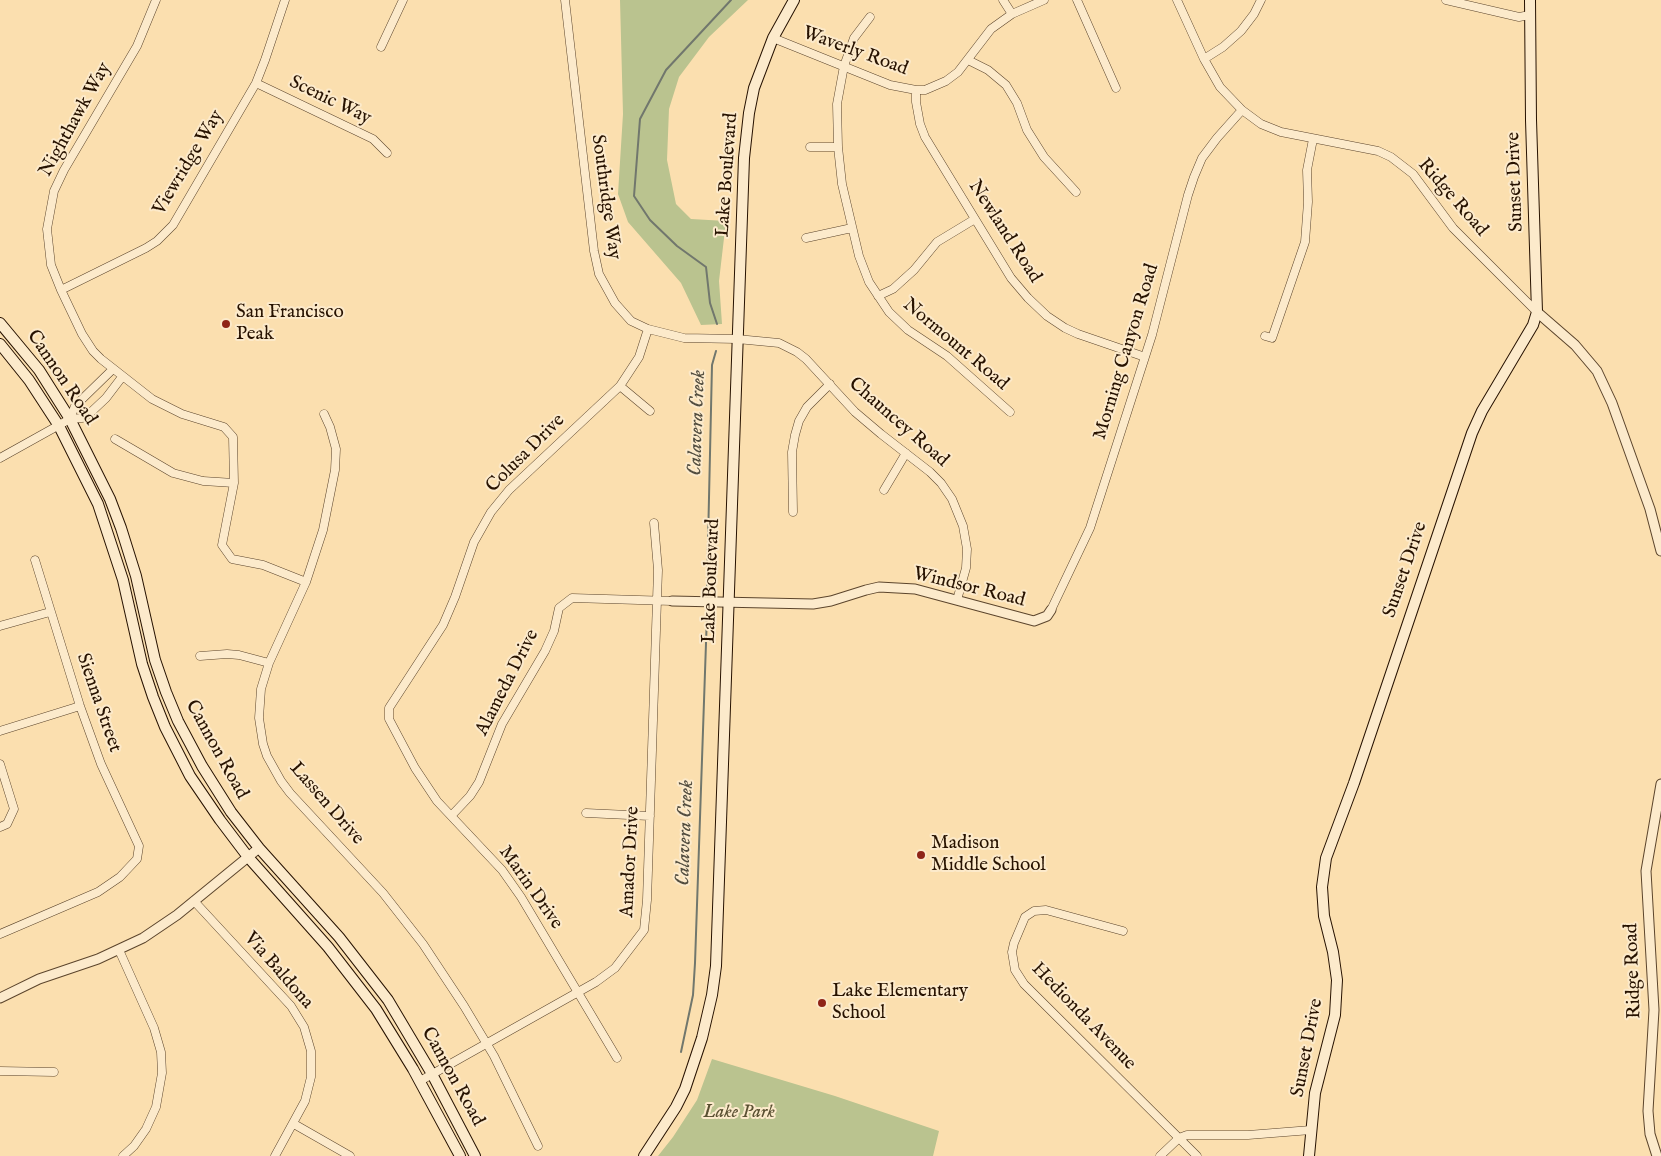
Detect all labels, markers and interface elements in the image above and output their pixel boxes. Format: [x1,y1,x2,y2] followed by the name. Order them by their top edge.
[799,22,911,82] street label: Waverly Road
[35,59,117,181] street label: Nighthawk Way
[285,71,375,131] street label: Scenic Way
[149,106,229,220] street label: Viewridge Way
[712,112,744,238] street label: Lake Boulevard
[1503,132,1529,232] street label: Sunset Drive
[585,133,625,261] street label: Southridge Way
[1412,154,1492,242] street label: Ridge Road
[962,176,1046,288] street label: Newland Road
[1089,261,1165,443] street label: Morning Canyon Road
[897,294,1013,396] street label: Normount Road
[236,302,344,346] place label: San Francisco Peak
[220,318,232,330] marker: San Francisco Peak
[21,326,101,430] street label: Cannon Road
[684,370,712,476] water label: Calavera Creek
[843,373,953,473] street label: Chauncey Road
[482,410,570,498] street label: Colusa Drive
[698,518,726,644] street label: Lake Boulevard
[1379,519,1433,621] street label: Sunset Drive
[911,563,1027,613] street label: Windsor Road
[471,626,545,740] street label: Alameda Drive
[70,650,126,756] street label: Sienna Street
[180,697,252,803] street label: Cannon Road
[284,758,368,850] street label: Lassen Drive
[672,780,700,886] water label: Calavera Creek
[617,806,645,918] street label: Amador Drive
[931,833,1046,877] place label: Madison Middle School
[493,842,567,934] street label: Marin Drive
[915,849,927,861] marker: Madison Middle School
[1621,923,1647,1019] street label: Ridge Road
[238,928,318,1014] street label: Via Baldona
[1026,958,1140,1076] street label: Hedionda Avenue
[832,981,968,1025] place label: Lake Elementary School
[816,997,828,1009] marker: Lake Elementary School
[1287,997,1329,1099] street label: Sunset Drive
[416,1024,488,1130] street label: Cannon Road
[703,1102,775,1124] park label: Lake Park

